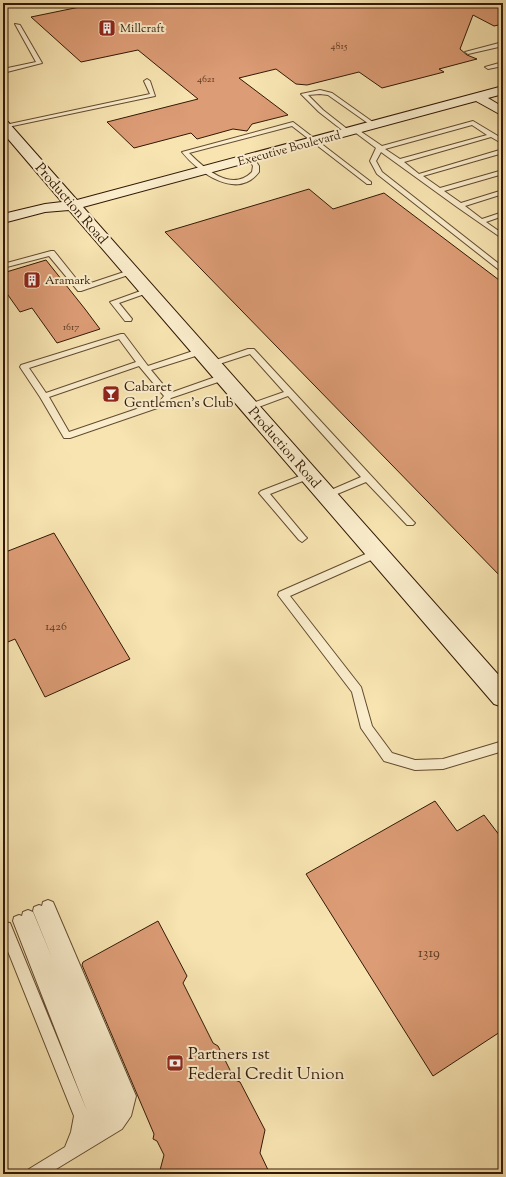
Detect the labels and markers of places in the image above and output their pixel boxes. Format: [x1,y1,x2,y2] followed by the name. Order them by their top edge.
[97,18,117,38] building icon: Millcraft
[120,20,165,38] place label: Millcraft
[22,270,42,290] building icon: Aramark
[45,272,91,290] place label: Aramark
[124,378,234,414] place label: Cabaret Gentlemen's Club
[101,384,121,404] bar icon: Cabaret Gentlemen's Club
[188,1043,345,1087] place label: Partners 1st Federal Credit Union
[165,1053,185,1073] bank icon: Partners 1st Federal Credit Union

